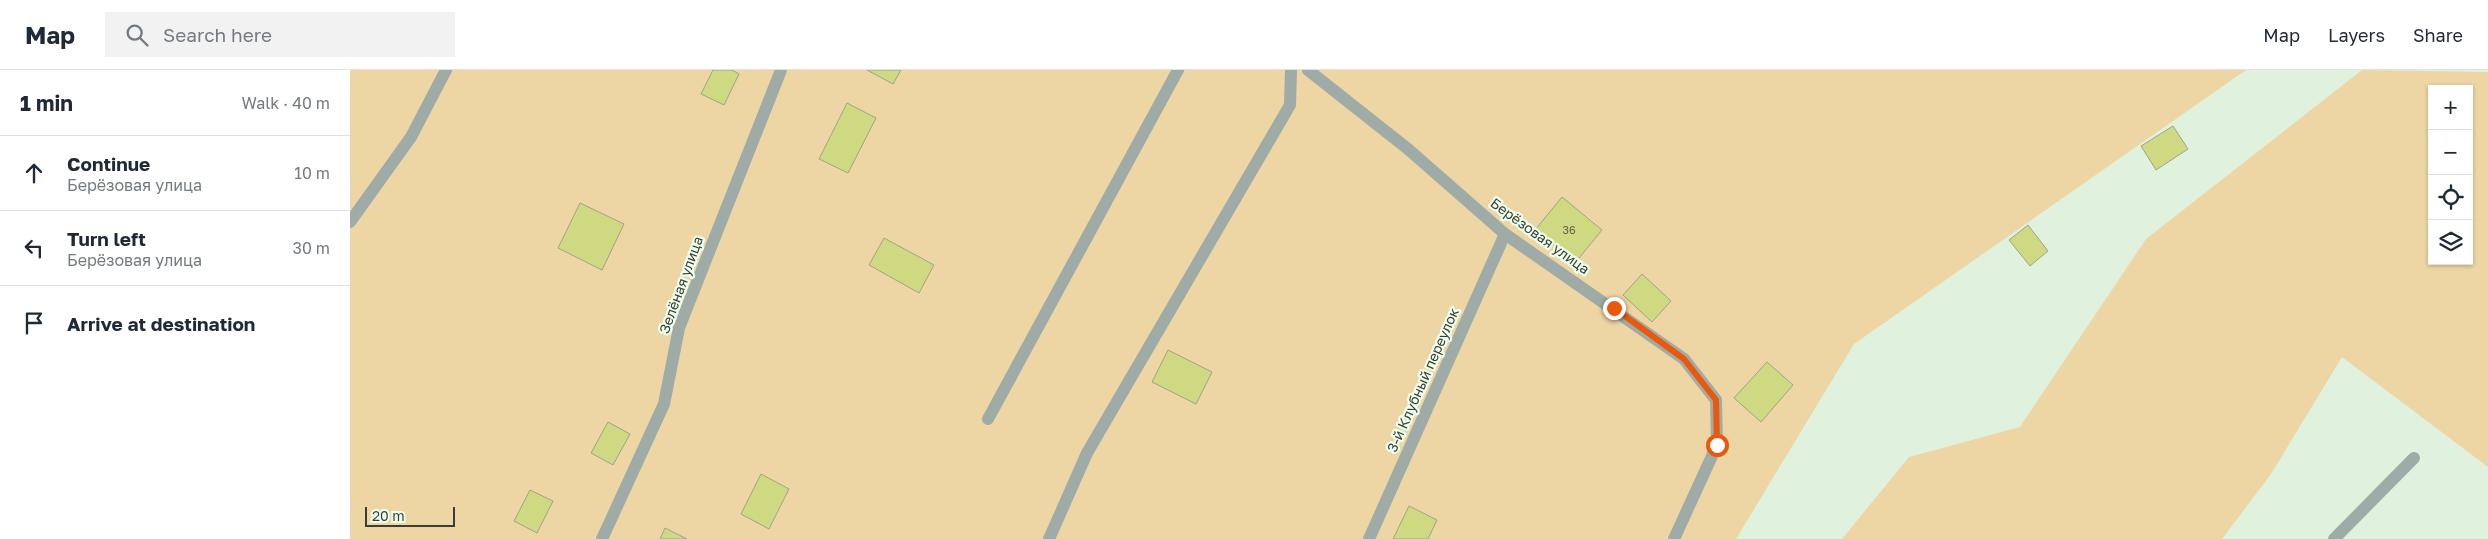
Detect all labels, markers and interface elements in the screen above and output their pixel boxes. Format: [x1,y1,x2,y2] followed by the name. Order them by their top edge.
[105,12,455,57] search box
[25,20,75,49] text: Map
[123,21,151,49] icon: search
[163,23,272,46] text: Search here
[2263,24,2300,46] text: Map
[2328,24,2385,46] text: Layers
[2413,24,2463,46] text: Share
[2428,85,2473,265] map controls
[2428,85,2473,130] button: +
[20,90,73,116] text: 1 min
[241,93,330,113] text: Walk · 40 m
[2428,130,2473,175] button: −
[67,152,150,175] text: Continue
[20,159,48,187] icon: ahead
[294,163,330,183] text: 10 m
[67,175,202,195] text: Берёзовая улица
[2428,175,2473,220] button: locate
[1487,194,1593,277] street label: Берёзовая улица
[2428,220,2473,265] button: layers
[1562,223,1576,236] house number: 36
[67,227,146,250] text: Turn left
[20,234,48,262] icon: left
[655,234,706,336] street label: Зелёная улица
[293,238,330,258] text: 30 m
[67,250,202,270] text: Берёзовая улица
[1603,297,1626,320] route end
[1383,305,1462,454] street label: 3-й Клубный переулок
[20,309,48,337] icon: arrive
[67,312,255,335] text: Arrive at destination
[1706,434,1729,457] route start
[365,504,455,527] scale bar
[372,507,405,524] text: 20 m

